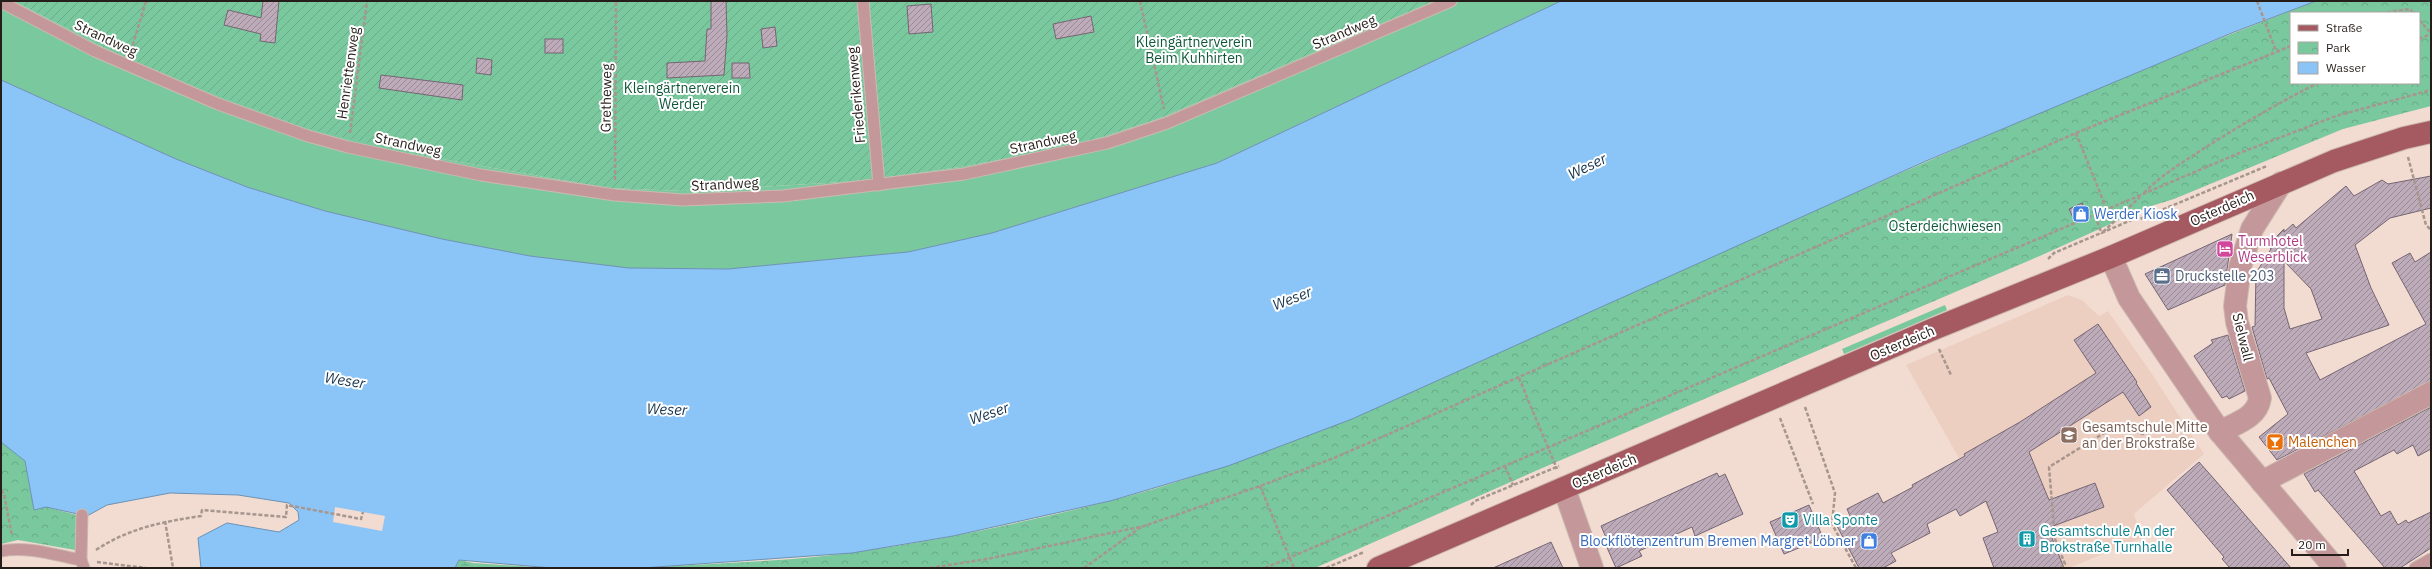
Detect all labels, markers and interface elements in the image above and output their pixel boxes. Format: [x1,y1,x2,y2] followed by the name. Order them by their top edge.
[1309,10,1379,53] street label: Strandweg
[2290,12,2420,84] legend
[72,16,141,61] street label: Strandweg
[2326,20,2363,35] text: Straße
[333,25,363,120] street label: Henriettenweg
[1136,33,1252,67] park label: Kleingärtnerverein Beim Kuhhirten
[2326,40,2351,55] text: Park
[843,45,869,144] street label: Friederikenweg
[2326,60,2366,75] text: Wasser
[596,63,616,133] street label: Gretheweg
[624,79,740,113] park label: Kleingärtnerverein Werder
[1008,126,1078,158] street label: Strandweg
[373,128,443,160] street label: Strandweg
[1565,148,1610,183] water label: Weser
[691,173,760,195] street label: Strandweg
[2187,186,2257,230] street label: Osterdeich
[2071,204,2091,224] shop icon: Werder Kiosk
[2094,205,2178,223] place label: Werder Kiosk
[1889,217,2001,235] park label: Osterdeichwiesen
[2238,232,2308,266] place label: Turmhotel Weserblick
[2215,239,2235,259] hotel icon: Turmhotel Weserblick
[2152,266,2172,286] office icon: Druckstelle 203
[2175,267,2275,285] place label: Druckstelle 203
[1270,282,1315,314] water label: Weser
[2228,311,2258,363] street label: Sielwall
[1867,321,1937,365] street label: Osterdeich
[323,367,367,393] water label: Weser
[967,397,1012,429] water label: Weser
[646,399,688,419] water label: Weser
[2082,418,2208,452] place label: Gesamtschule Mitte an der Brokstraße
[2059,425,2079,445] school or university icon: Gesamtschule Mitte an der Brokstraße
[2265,432,2285,452] bar icon: Malenchen
[2288,433,2357,451] place label: Malenchen
[1569,449,1639,493] street label: Osterdeich
[1780,510,1800,530] theatre icon: Villa Sponte
[1803,511,1878,529] place label: Villa Sponte
[2040,522,2175,556] place label: Gesamtschule An der Brokstraße Turnhalle
[2017,529,2037,549] building icon: Gesamtschule An der Brokstraße Turnhalle
[1859,531,1879,551] shop icon: Blockflötenzentrum Bremen Margret Löbner
[2292,531,2348,557] scale bar
[1580,532,1856,550] place label: Blockflötenzentrum Bremen Margret Löbner
[2298,537,2326,552] text: 20 m

